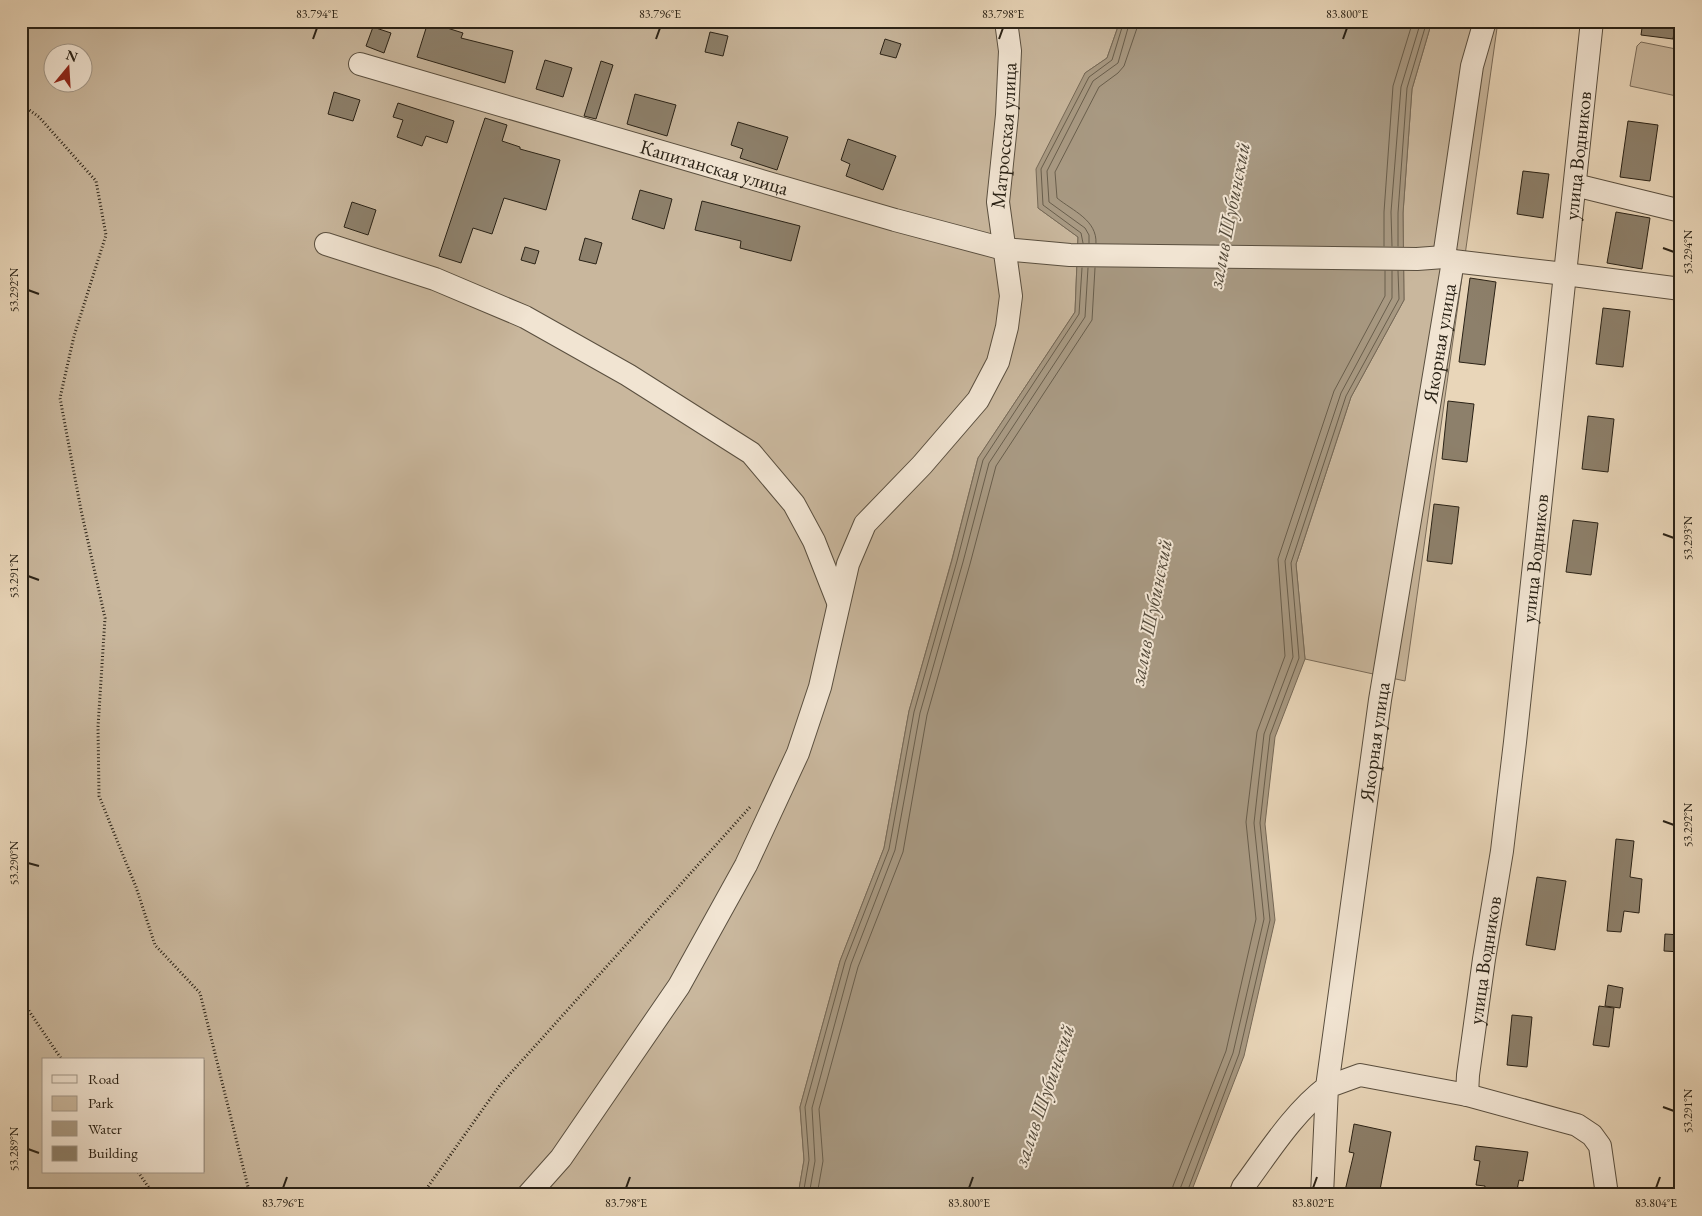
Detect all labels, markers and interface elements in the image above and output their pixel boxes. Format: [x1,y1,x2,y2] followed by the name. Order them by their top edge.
[296,6,338,22] text: 83.794°E
[639,6,681,22] text: 83.796°E
[982,6,1024,22] text: 83.798°E
[1326,6,1368,22] text: 83.800°E
[42,42,92,92] north arrow
[64,45,81,66] text: N
[984,62,1022,210] street label: Матросская улица
[1558,90,1597,221] street label: улица Водников
[637,133,791,201] street label: Капитанская улица
[1201,140,1256,291] water label: залив Шубинский
[1680,229,1696,274] text: 53.294°N
[6,267,22,312] text: 53.292°N
[1416,281,1462,406] street label: Якорная улица
[1515,493,1554,624] street label: улица Водников
[1680,515,1696,560] text: 53.293°N
[1123,537,1178,688] water label: залив Шубинский
[6,553,22,598] text: 53.291°N
[1353,680,1396,805] street label: Якорная улица
[1680,802,1696,847] text: 53.292°N
[6,840,22,885] text: 53.290°N
[1462,894,1507,1026] street label: улица Водников
[1006,1020,1080,1170] water label: залив Шубинский
[42,1058,205,1174] legend
[88,1069,120,1088] text: Road
[1680,1088,1696,1133] text: 53.291°N
[88,1093,115,1112] text: Park
[88,1119,122,1138] text: Water
[6,1126,22,1171] text: 53.289°N
[88,1143,138,1162] text: Building
[262,1195,304,1211] text: 83.796°E
[605,1195,647,1211] text: 83.798°E
[948,1195,990,1211] text: 83.800°E
[1292,1195,1334,1211] text: 83.802°E
[1635,1195,1677,1211] text: 83.804°E

